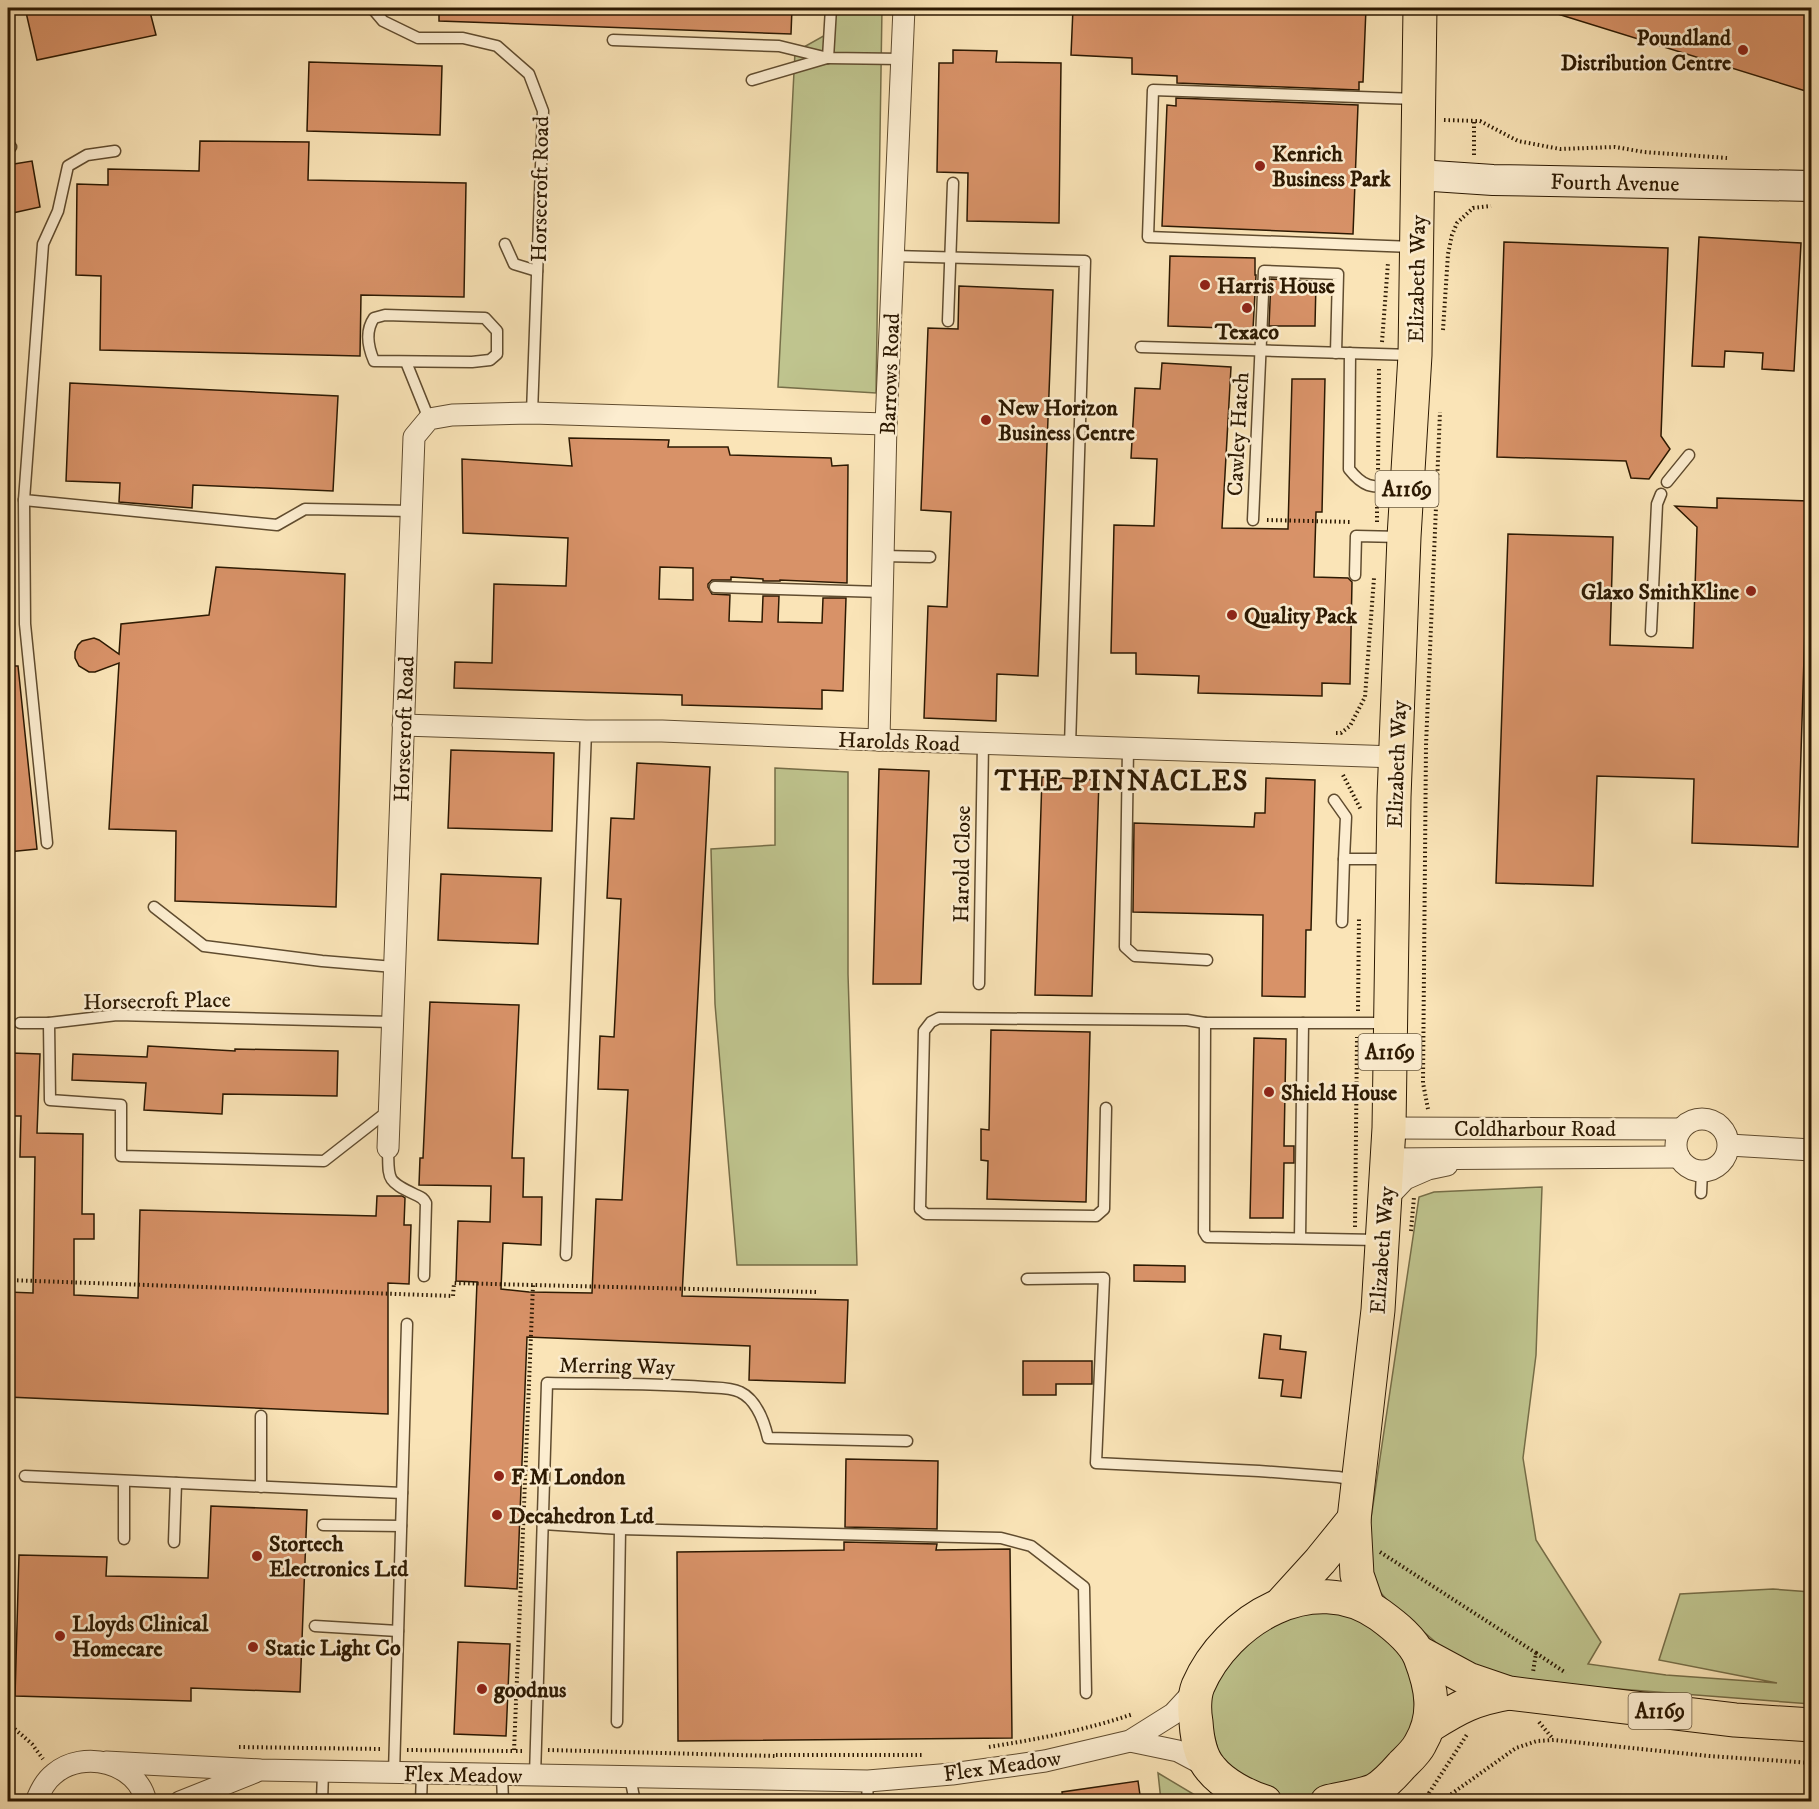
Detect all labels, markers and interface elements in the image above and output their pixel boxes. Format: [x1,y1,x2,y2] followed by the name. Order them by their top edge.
[1561,25,1732,77] place label: Poundland Distribution Centre
[1736,43,1750,57] marker: Poundland Distribution Centre
[526,116,555,262] street label: Horsecroft Road
[1272,141,1392,193] place label: Kenrich Business Park
[1253,159,1267,173] marker: Kenrich Business Park
[1550,169,1680,198] street label: Fourth Avenue
[1403,214,1432,343] street label: Elizabeth Way
[1217,273,1335,300] place label: Harris House
[1198,278,1212,292] marker: Harris House
[1240,301,1254,315] marker: Texaco
[875,313,906,435] street label: Barrows Road
[1214,319,1279,346] place label: Texaco
[1222,371,1255,497] street label: Cawley Hatch
[998,395,1135,447] place label: New Horizon Business Centre
[979,413,993,427] marker: New Horizon Business Centre
[1376,471,1438,507] road number: A1169
[1581,579,1739,606] place label: Glaxo SmithKline
[1744,584,1758,598] marker: Glaxo SmithKline
[1244,603,1358,630] place label: Quality Pack
[1225,608,1239,622] marker: Quality Pack
[388,656,421,802] street label: Horsecroft Road
[1382,699,1413,828] street label: Elizabeth Way
[838,727,960,758] street label: Harolds Road
[994,764,1249,799] district label: THE PINNACLES
[948,805,977,923] street label: Harold Close
[83,987,231,1016] street label: Horsecroft Place
[1358,1034,1422,1070] road number: A1169
[1281,1080,1397,1107] place label: Shield House
[1262,1085,1276,1099] marker: Shield House
[1454,1116,1616,1143] street label: Coldharbour Road
[1365,1185,1400,1315] street label: Elizabeth Way
[559,1352,676,1381] street label: Merring Way
[511,1464,626,1491] place label: F M London
[492,1469,506,1483] marker: F M London
[509,1503,655,1530] place label: Decahedron Ltd
[490,1508,504,1522] marker: Decahedron Ltd
[269,1531,409,1583] place label: Stortech Electronics Ltd
[250,1549,264,1563] marker: Stortech Electronics Ltd
[72,1611,209,1663] place label: Lloyds Clinical Homecare
[53,1629,67,1643] marker: Lloyds Clinical Homecare
[265,1635,401,1662] place label: Static Light Co
[246,1640,260,1654] marker: Static Light Co
[493,1677,567,1704] place label: goodnus
[475,1682,489,1696] marker: goodnus
[1628,1693,1692,1729] road number: A1169
[942,1745,1063,1788] street label: Flex Meadow
[403,1761,523,1790] street label: Flex Meadow

